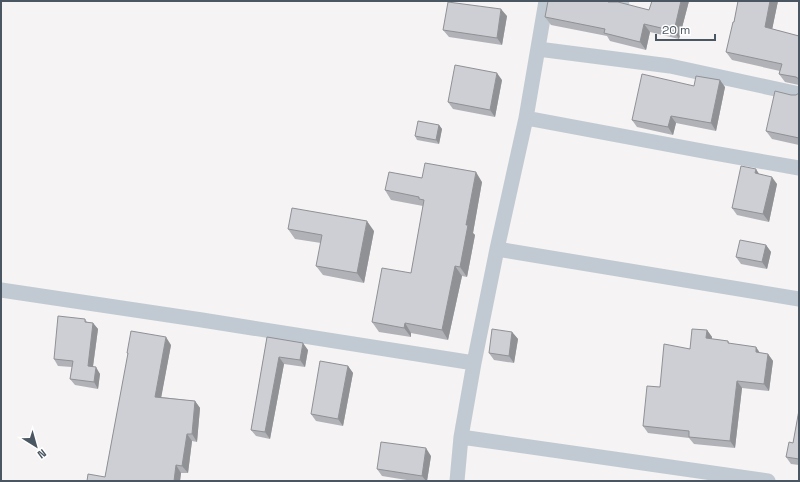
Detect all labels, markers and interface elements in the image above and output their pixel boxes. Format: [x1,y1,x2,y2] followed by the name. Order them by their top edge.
[656,16,715,42] scale bar
[662,22,690,38] text: 20 m
[16,426,56,466] north arrow
[35,446,49,462] text: N

